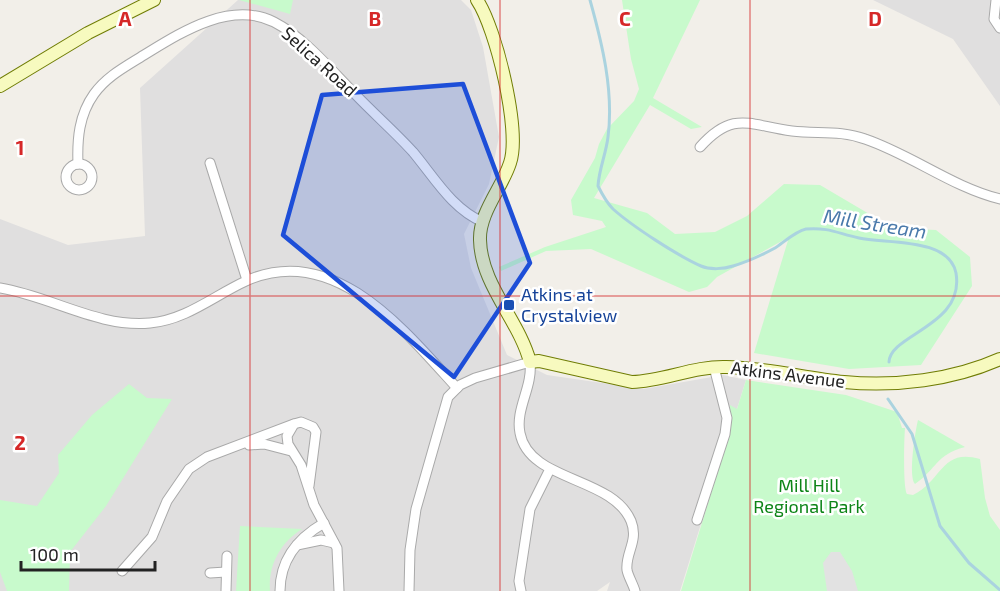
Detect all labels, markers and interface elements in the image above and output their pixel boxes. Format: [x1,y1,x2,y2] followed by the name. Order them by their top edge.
[118,6,132,30] text: A
[369,6,381,30] text: B
[619,6,631,30] text: C
[868,6,882,30] text: D
[277,22,362,101] street label: Selica Road
[16,135,24,159] text: 1
[822,203,928,243] water label: Mill Stream
[521,283,618,326] place label: Atkins at Crystalview
[502,298,516,312] marker: Atkins at Crystalview
[730,356,847,392] street label: Atkins Avenue
[14,430,26,454] text: 2
[753,474,865,517] park label: Mill Hill Regional Park
[21,534,154,572] scale bar
[30,543,79,565] text: 100 m

